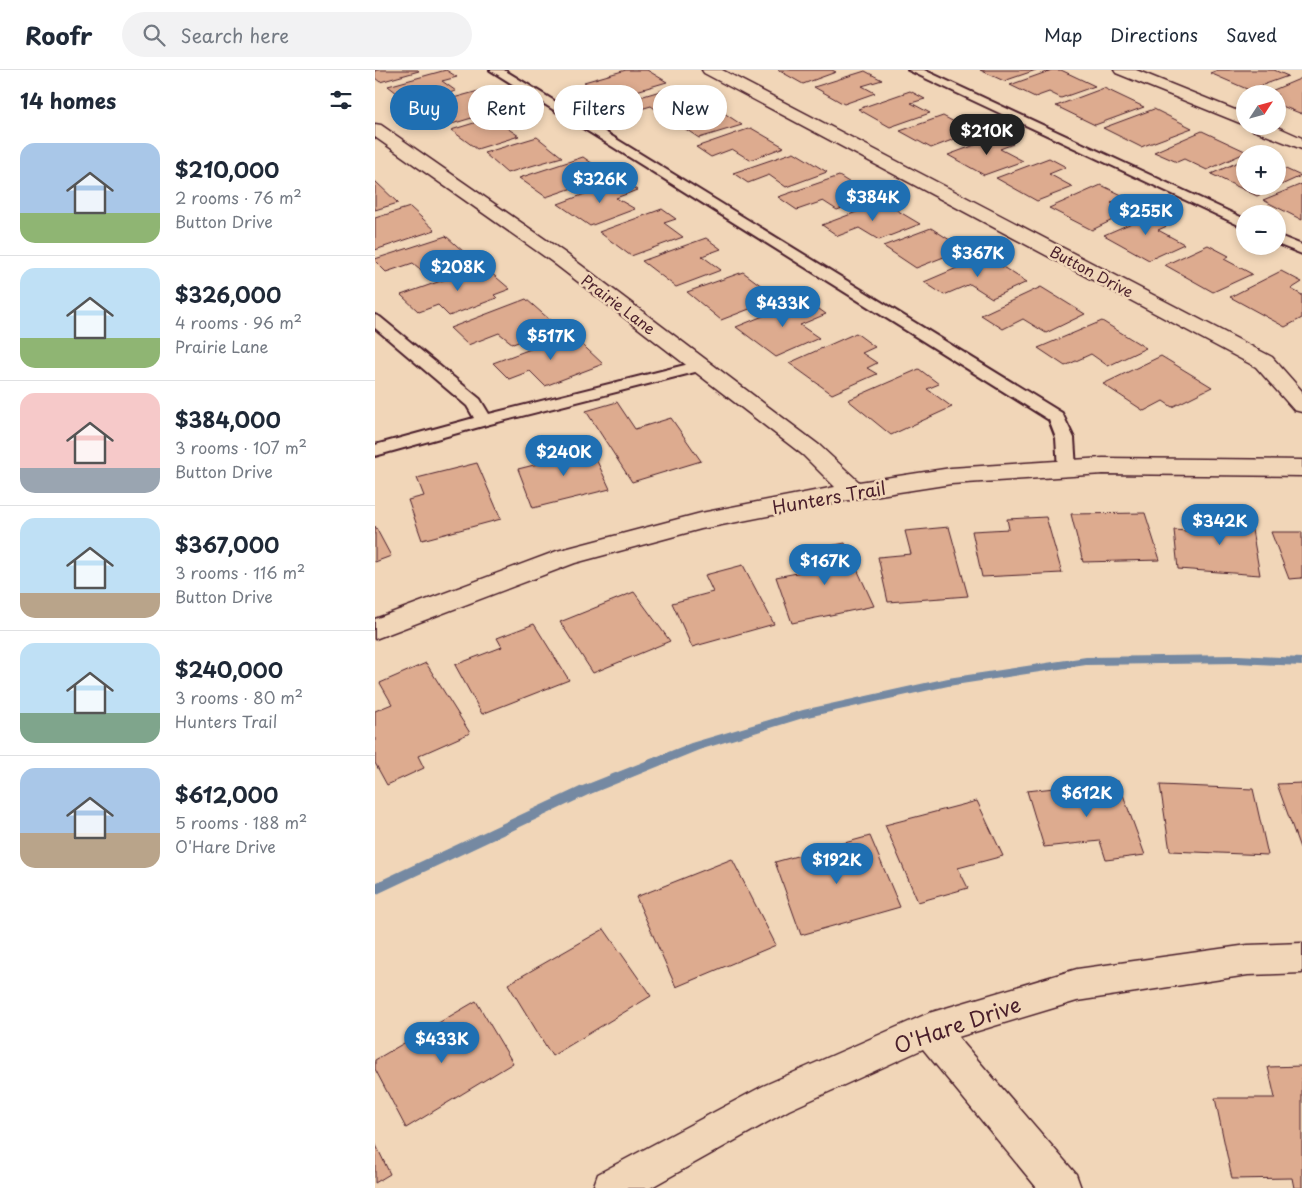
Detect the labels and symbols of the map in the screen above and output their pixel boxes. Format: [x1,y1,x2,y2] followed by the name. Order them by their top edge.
[1236,85,1286,135] north arrow
[952,114,1022,156] pin: $210K
[565,162,635,204] pin: $326K
[838,180,908,222] pin: $384K
[1111,194,1181,236] pin: $255K
[943,236,1013,278] pin: $367K
[1046,239,1138,303] street label: Button Drive
[423,250,493,292] pin: $208K
[577,268,661,340] street label: Prairie Lane
[748,286,818,328] pin: $433K
[516,318,586,361] pin: $517K
[529,434,599,477] pin: $240K
[770,474,888,520] street label: Hunters Trail
[1185,504,1255,546] pin: $342K
[790,544,860,586] pin: $167K
[1052,776,1122,818] pin: $612K
[802,842,872,885] pin: $192K
[889,987,1025,1061] street label: O'Hare Drive
[407,1022,477,1064] pin: $433K

